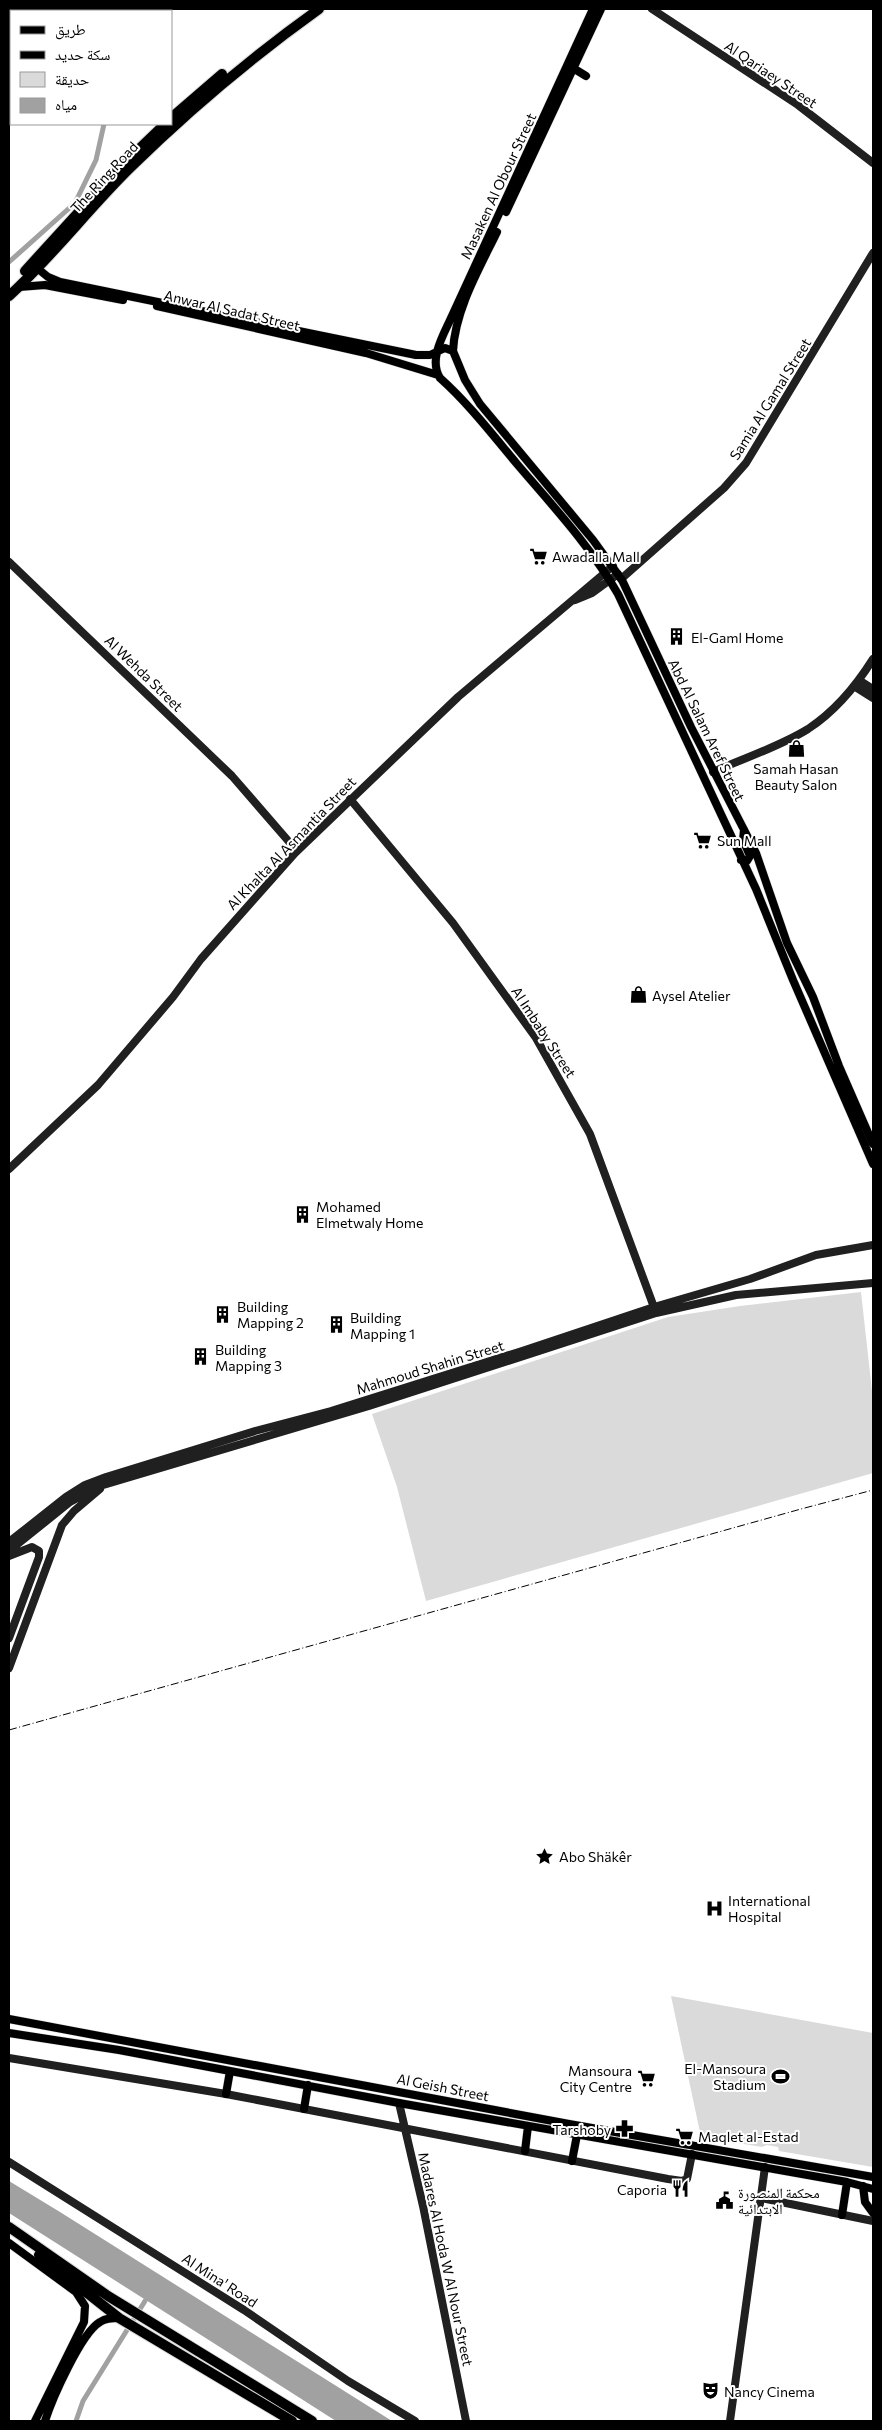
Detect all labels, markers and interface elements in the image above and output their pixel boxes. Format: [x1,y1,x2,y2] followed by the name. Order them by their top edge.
[10,10,172,125] legend
[55,20,86,40] text: طريق
[722,37,821,111] street label: Al Qariaey Street
[55,45,110,63] text: سكة حديد
[55,70,90,88] text: حديقة
[55,95,77,113] text: مياه
[457,110,539,262] street label: Masaken Al Obour Street
[67,138,141,216] street label: The Ring Road
[162,286,302,334] street label: Anwar Al Sadat Street
[726,335,814,463] street label: Samia Al Gamal Street
[528,546,548,566] supermarket icon: Awadalla Mall
[552,548,640,565] place label: Awadalla Mall
[667,627,687,647] building icon: El-Gaml Home
[691,629,783,646] place label: El-Gaml Home
[101,631,187,715] street label: Al Wehda Street
[665,656,749,804] street label: Abd Al Salam Aref Street
[786,738,806,758] shop icon: Samah Hasan Beauty Salon
[753,760,839,793] place label: Samah Hasan Beauty Salon
[223,773,359,913] street label: Al Khalta Al Asmantia Street
[693,830,713,850] supermarket icon: Sun Mall
[717,832,771,849] place label: Sun Mall
[508,983,580,1081] street label: Al Imbaby Street
[628,985,648,1005] shop icon: Aysel Atelier
[652,987,731,1004] place label: Aysel Atelier
[316,1198,423,1231] place label: Mohamed Elmetwaly Home
[292,1204,312,1224] building icon: Mohamed Elmetwaly Home
[237,1298,304,1331] place label: Building Mapping 2
[213,1304,233,1324] building icon: Building Mapping 2
[350,1309,415,1342] place label: Building Mapping 1
[326,1315,346,1335] building icon: Building Mapping 1
[354,1336,506,1398] street label: Mahmoud Shahin Street
[215,1341,282,1374] place label: Building Mapping 3
[191,1347,211,1367] building icon: Building Mapping 3
[535,1846,555,1866] place icon: Abo Shäkêr
[559,1848,632,1865] place label: Abo Shäkêr
[728,1892,811,1925] place label: International Hospital
[704,1898,724,1918] hospital icon: International Hospital
[684,2060,766,2093] place label: El-Mansoura Stadium
[560,2062,632,2095] place label: Mansoura City Centre
[770,2066,790,2086] sports icon: El-Mansoura Stadium
[636,2068,656,2088] supermarket icon: Mansoura City Centre
[395,2070,491,2104] street label: Al Geish Street
[615,2119,635,2139] pharmacy icon: Tarshoby
[552,2121,611,2138] place label: Tarshoby
[674,2126,694,2146] supermarket icon: Maqlet al-Estad
[698,2128,799,2145] place label: Maqlet al-Estad
[415,2151,477,2368] street label: Madares Al Hoda W Al Nour Street
[671,2179,691,2199] restaurant icon: Caporia
[617,2181,667,2198] place label: Caporia
[738,2184,820,2217] place label: محكمة المنصورة الابتدائية
[714,2190,734,2210] public building icon: محكمة المنصورة الابتدائية
[179,2249,261,2311] street label: Al Mina' Road
[700,2381,720,2401] theatre icon: Nancy Cinema
[724,2383,815,2400] place label: Nancy Cinema

